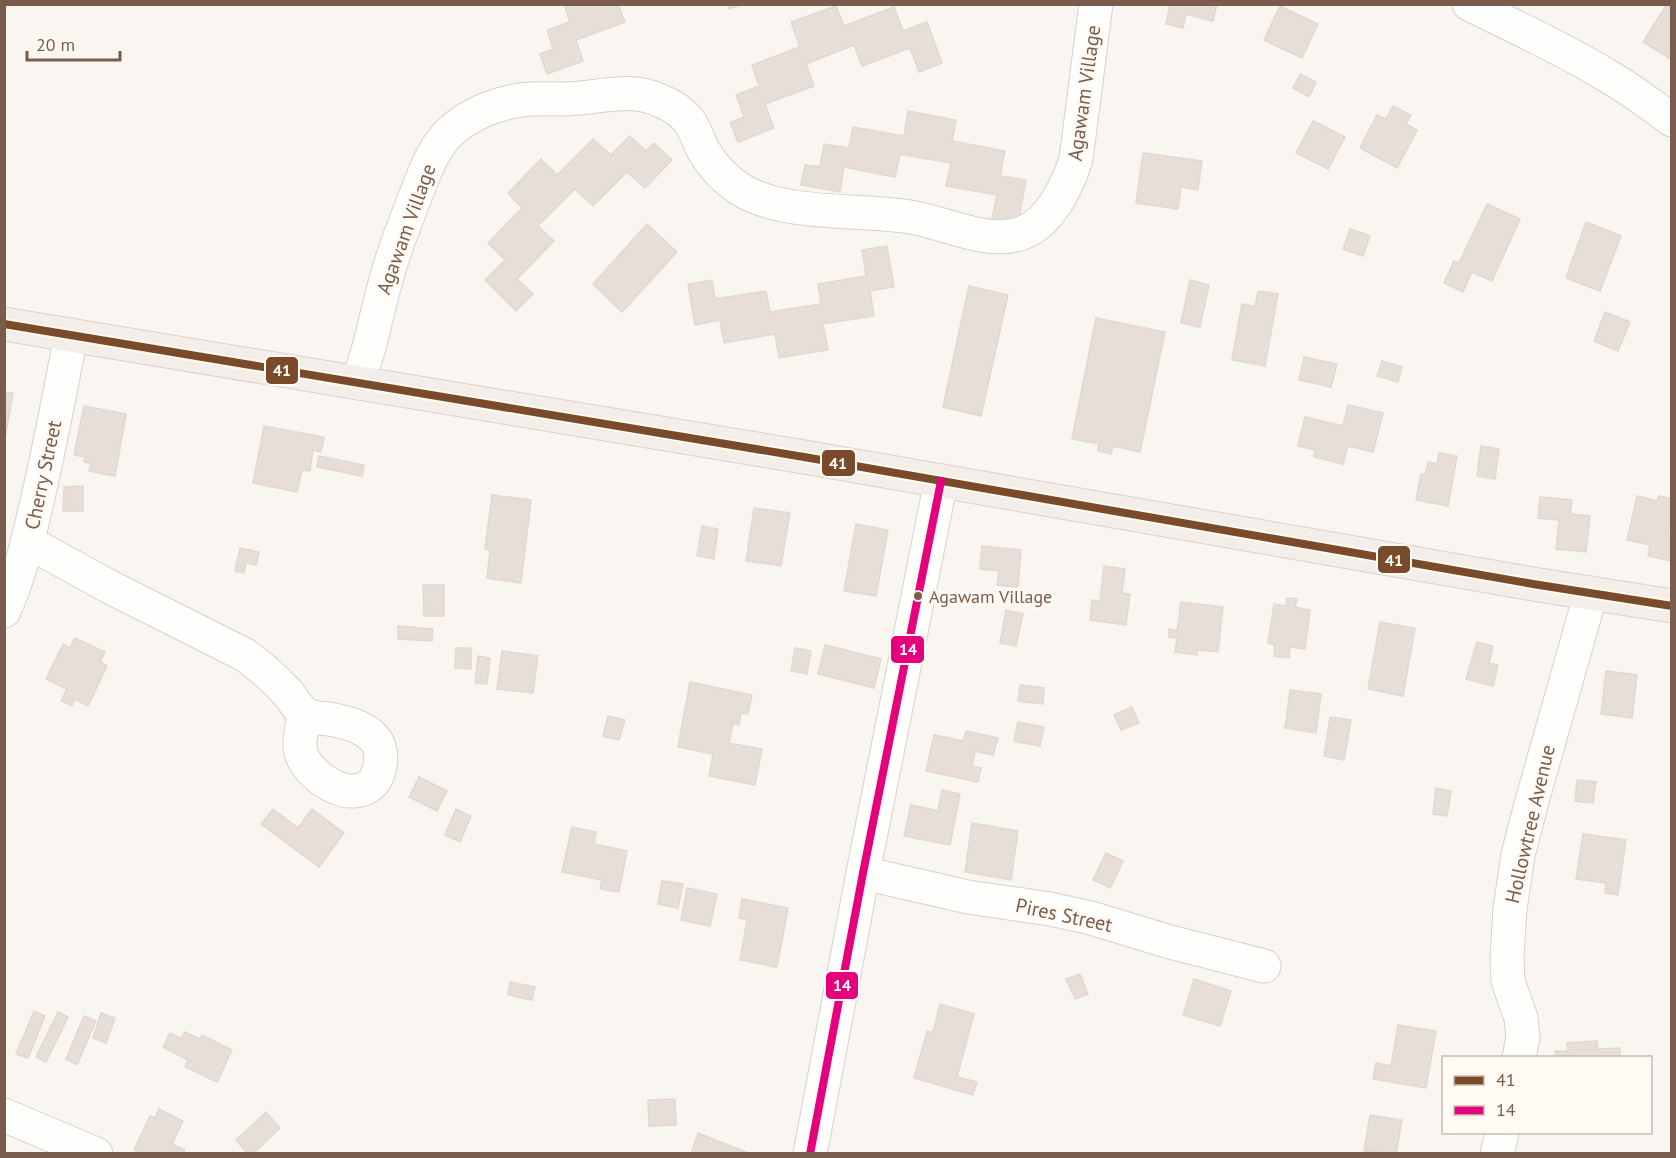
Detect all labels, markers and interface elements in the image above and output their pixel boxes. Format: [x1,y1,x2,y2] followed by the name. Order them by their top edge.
[1062,23,1106,163] street label: Agawam Village
[27,24,120,62] scale bar
[36,33,75,56] text: 20 m
[370,160,442,298] street label: Agawam Village
[265,356,299,385] line badge: 41
[273,360,291,380] text: 41
[19,418,67,532] street label: Cherry Street
[821,449,856,477] line badge: 41
[829,453,847,473] text: 41
[1377,545,1411,574] line badge: 41
[1385,550,1403,570] text: 41
[929,585,1052,608] place label: Agawam Village
[912,590,924,602] marker: Agawam Village
[890,635,925,664] line badge: 14
[899,639,917,659] text: 14
[1499,742,1561,906] street label: Hollowtree Avenue
[1013,892,1115,938] street label: Pires Street
[825,971,859,1000] line badge: 14
[833,975,851,995] text: 14
[1442,1056,1652,1134] legend
[1496,1068,1516,1091] text: 41
[1496,1098,1516,1121] text: 14

